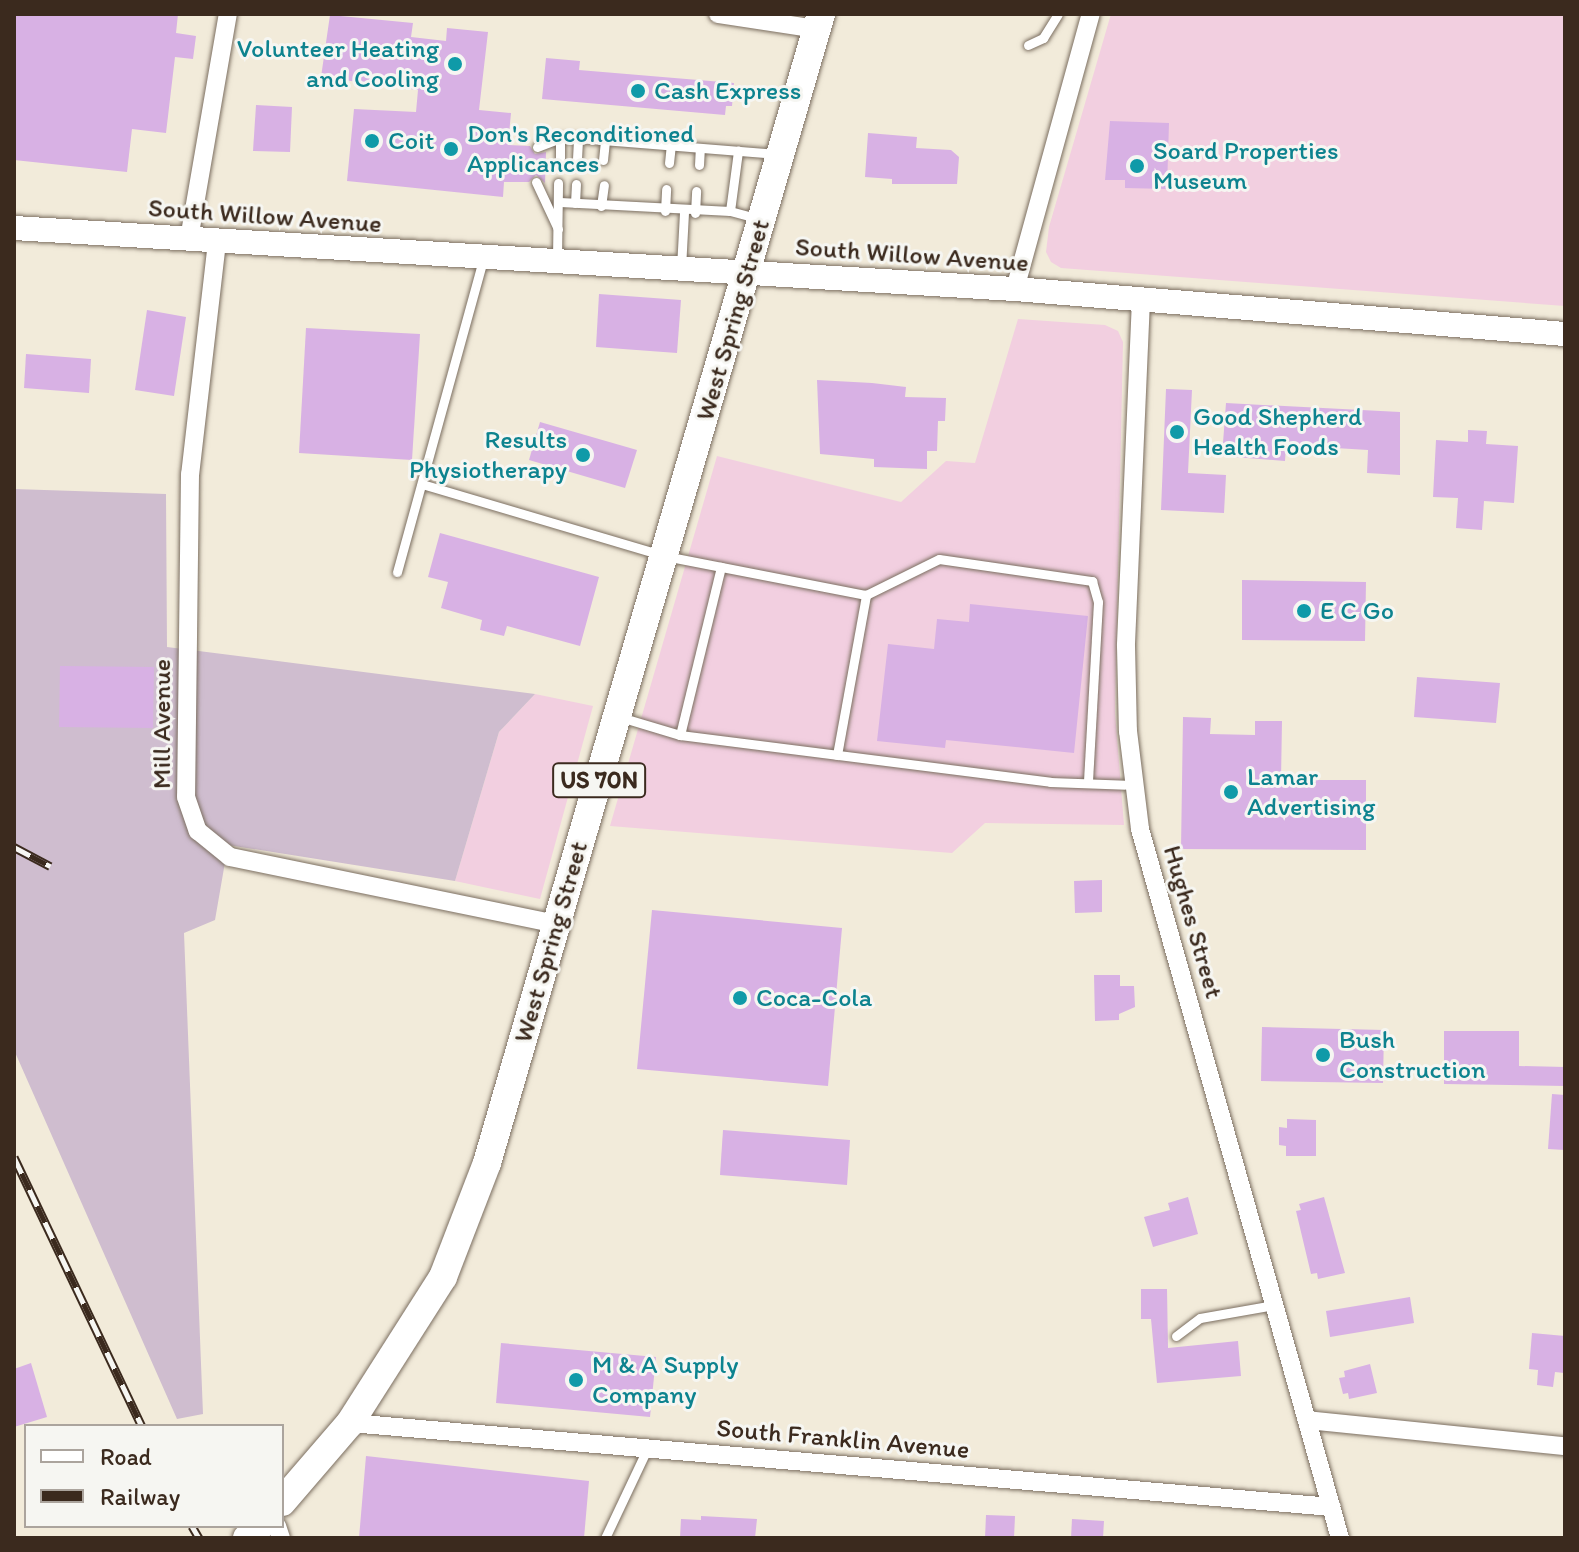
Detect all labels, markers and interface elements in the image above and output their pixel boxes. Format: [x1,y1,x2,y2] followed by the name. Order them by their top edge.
[238,33,439,94] place label: Volunteer Heating and Cooling
[446,55,464,73] marker: Volunteer Heating and Cooling
[654,75,801,107] place label: Cash Express
[629,82,647,100] marker: Cash Express
[467,118,693,180] place label: Don's Reconditioned Applicances
[388,125,434,157] place label: Coit
[363,132,381,150] marker: Coit
[1153,135,1338,196] place label: Soard Properties Museum
[442,140,460,158] marker: Don's Reconditioned Applicances
[1128,157,1146,175] marker: Soard Properties Museum
[148,192,382,240] street label: South Willow Avenue
[689,216,777,424] street label: West Spring Street
[795,231,1029,279] street label: South Willow Avenue
[1193,401,1362,462] place label: Good Shepherd Health Foods
[1168,423,1186,441] marker: Good Shepherd Health Foods
[409,424,567,486] place label: Results Physiotherapy
[574,446,592,464] marker: Results Physiotherapy
[1320,595,1394,627] place label: E C Go
[1295,602,1313,620] marker: E C Go
[146,660,178,788] street label: Mill Avenue
[551,760,647,800] road number: US 70N
[1247,761,1375,822] place label: Lamar Advertising
[1222,783,1240,801] marker: Lamar Advertising
[507,838,595,1046] street label: West Spring Street
[1156,842,1230,1002] street label: Hughes Street
[756,982,872,1014] place label: Coca-Cola
[731,989,749,1007] marker: Coca-Cola
[1339,1024,1486,1086] place label: Bush Construction
[1314,1046,1332,1064] marker: Bush Construction
[592,1349,739,1410] place label: M & A Supply Company
[567,1371,585,1389] marker: M & A Supply Company
[717,1413,969,1465] street label: South Franklin Avenue
[24,1424,284,1528] legend
[100,1442,152,1471] text: Road
[100,1482,180,1511] text: Railway

